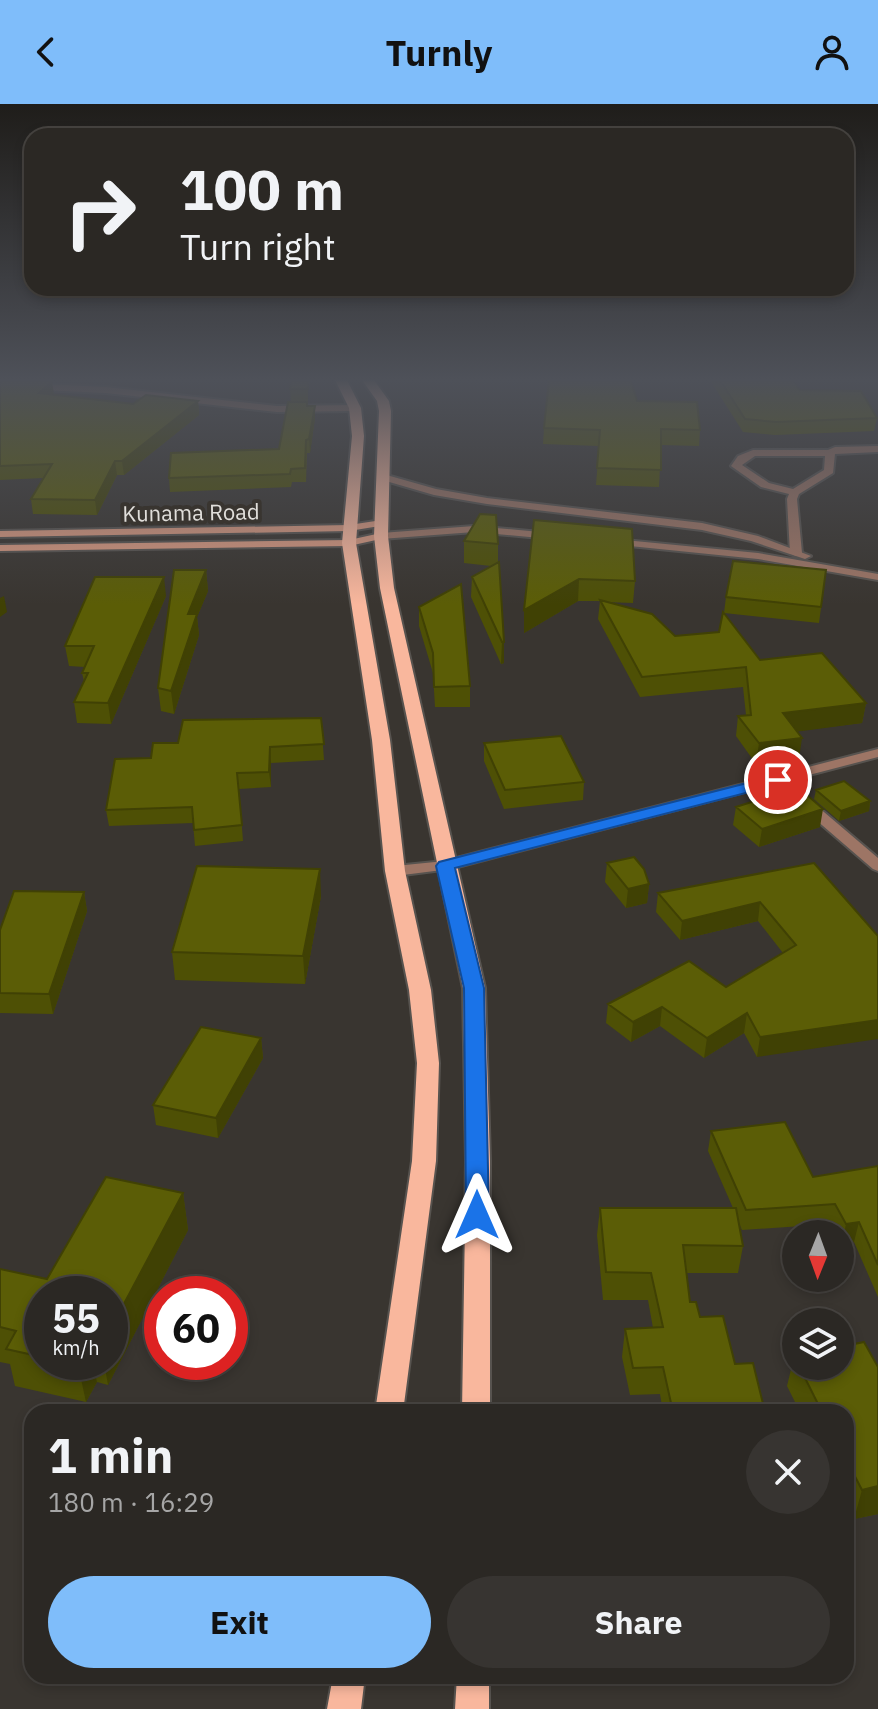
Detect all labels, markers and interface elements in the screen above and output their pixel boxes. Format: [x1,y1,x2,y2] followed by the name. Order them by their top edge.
[386,29,492,76] text: Turnly
[24,30,68,74] icon: back
[810,30,854,74] icon: person
[180,153,344,225] text: 100 m
[48,160,152,264] icon: right
[180,223,336,270] text: Turn right
[122,496,260,528] street label: Kunama Road
[744,746,812,814] pin
[756,758,800,802] icon: arrive
[435,1173,519,1257] position arrow
[782,1220,854,1292] north arrow
[782,1220,854,1380] map controls
[144,1276,248,1380] speed limit sign: 60
[52,1292,100,1344] text: 55
[782,1308,854,1380] button: layers
[52,1334,100,1361] text: km/h
[48,1424,173,1486] text: 1 min
[746,1430,830,1514] button: close
[48,1485,214,1519] text: 180 m · 16:29
[48,1576,431,1668] button: Exit
[447,1576,830,1668] button: Share

